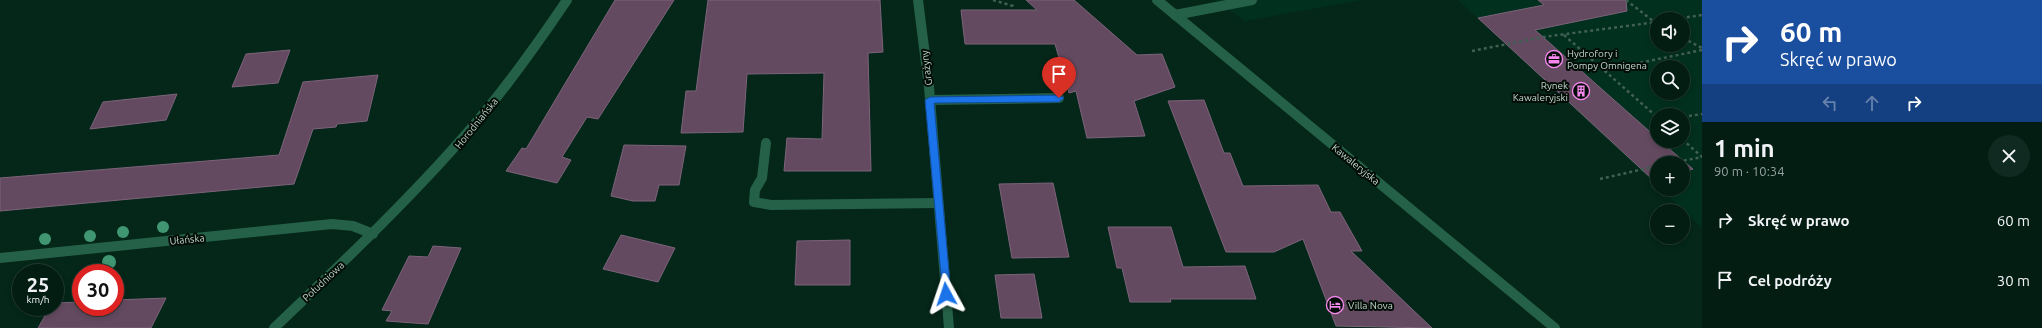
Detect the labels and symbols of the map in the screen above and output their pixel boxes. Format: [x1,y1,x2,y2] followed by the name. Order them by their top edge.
[1567,48,1647,71] place label: Hydrofory i Pompy Omnigena
[1544,49,1564,69] office icon: Hydrofory i Pompy Omnigena
[919,50,934,86] street label: Grażyny
[1042,57,1076,98] pin
[1513,80,1568,103] place label: Rynek Kawaleryjski
[1571,81,1591,101] building icon: Rynek Kawaleryjski
[453,96,500,151] street label: Horodniańska
[1330,142,1382,187] street label: Kawaleryjska
[169,232,205,247] street label: Ułańska
[300,259,346,303] street label: Południowa
[72,264,124,316] speed limit sign: 30
[925,273,967,315] position arrow
[1325,295,1345,315] hotel icon: Villa Nova
[1348,300,1393,311] place label: Villa Nova

